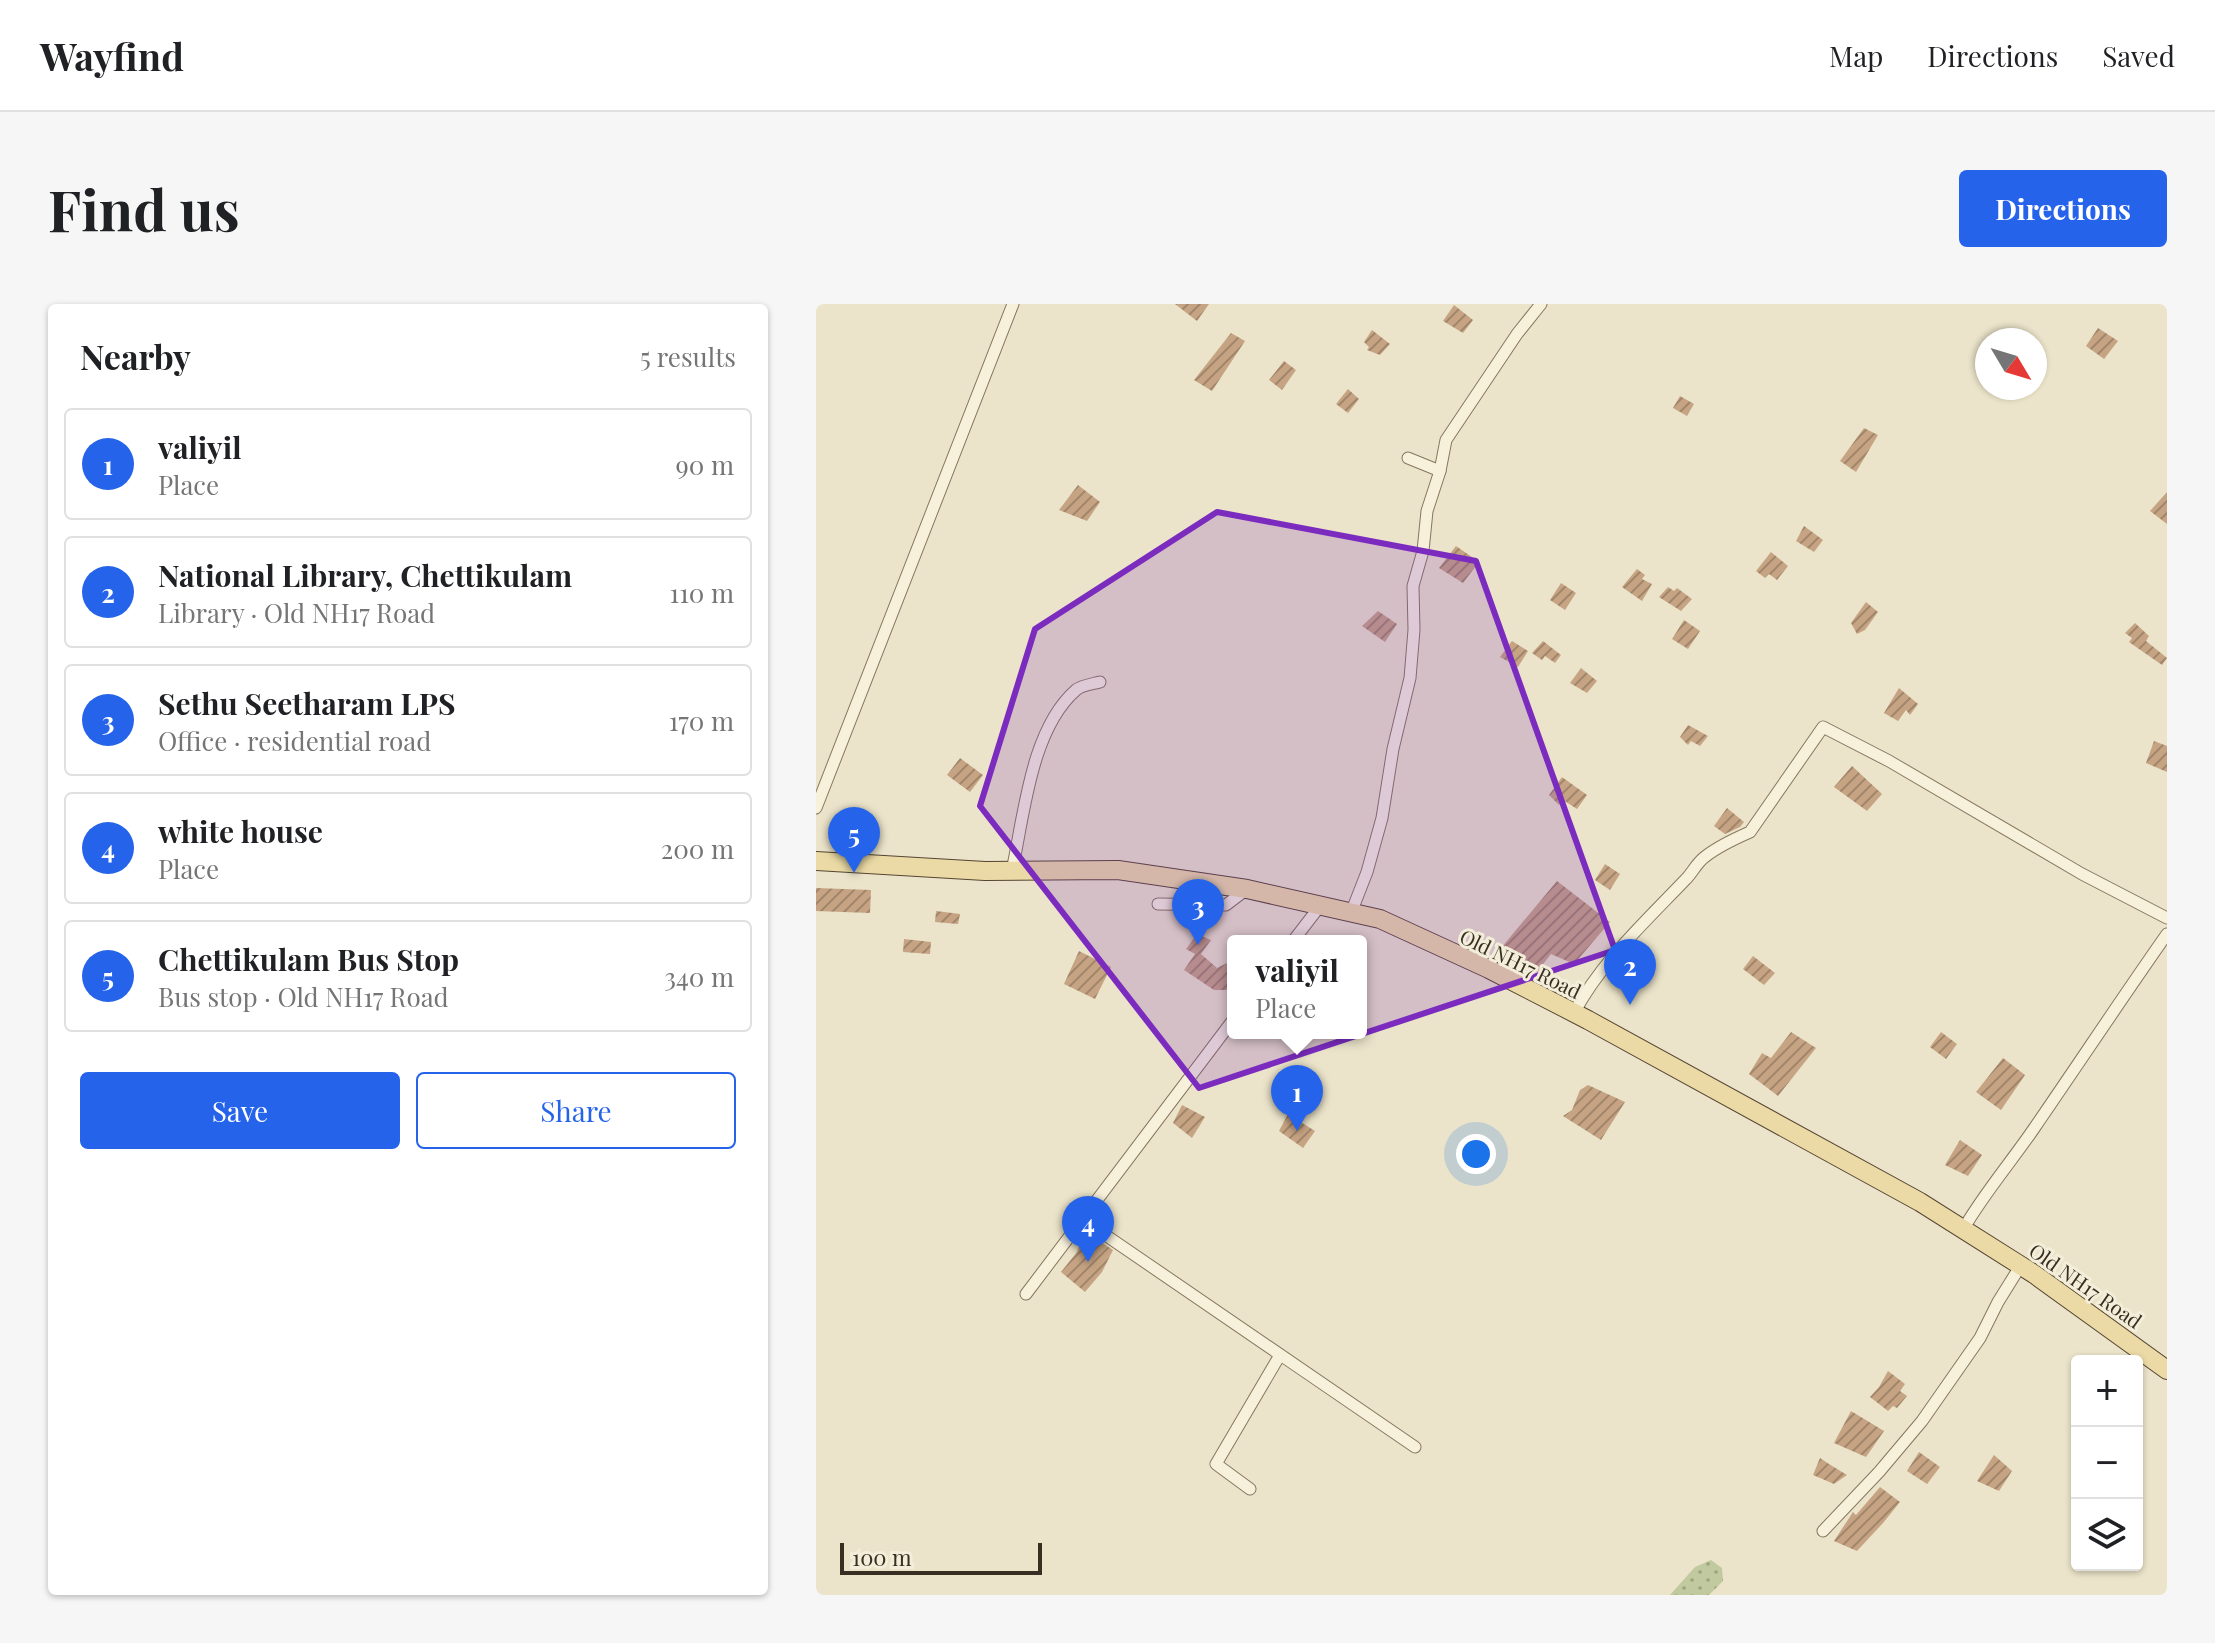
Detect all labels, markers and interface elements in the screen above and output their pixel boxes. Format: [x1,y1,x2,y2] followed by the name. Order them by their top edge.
[40,30,184,81] text: Wayfind
[1829,37,1883,74] text: Map
[1927,37,2058,74] text: Directions
[2102,37,2175,74] text: Saved
[1959,170,2167,247] button: Directions
[48,171,240,246] text: Find us
[1975,328,2047,400] north arrow
[80,333,191,379] text: Nearby
[640,339,736,374] text: 5 results
[158,427,241,467] text: valiyil
[103,447,113,482] text: 1
[676,447,734,482] text: 90 m
[158,467,219,502] text: Place
[158,555,572,595] text: National Library, Chettikulam
[101,575,115,610] text: 2
[670,575,734,610] text: 110 m
[158,595,435,630] text: Library · Old NH17 Road
[158,683,455,723] text: Sethu Seetharam LPS
[102,703,114,738] text: 3
[669,703,734,738] text: 170 m
[158,723,431,758] text: Office · residential road
[828,807,880,873] pin: 5
[158,811,323,851] text: white house
[101,831,115,866] text: 4
[661,831,734,866] text: 200 m
[158,851,219,886] text: Place
[1172,879,1224,945] pin: 3
[1456,922,1586,1004] street label: Old NH17 Road
[1227,935,1367,1039] popup
[158,939,459,979] text: Chettikulam Bus Stop
[1604,939,1656,1005] pin: 2
[1255,950,1339,990] text: valiyil
[102,959,114,994] text: 5
[664,959,734,994] text: 340 m
[158,979,449,1014] text: Bus stop · Old NH17 Road
[1255,990,1316,1025] text: Place
[1271,1065,1323,1131] pin: 1
[80,1072,400,1149] button: Save
[416,1072,736,1149] button: Share
[1456,1134,1496,1174] your location
[1062,1196,1114,1262] pin: 4
[2024,1236,2148,1334] street label: Old NH17 Road
[2071,1355,2143,1571] map controls
[2071,1355,2143,1427] button: +
[2071,1427,2143,1499] button: −
[2071,1499,2143,1571] button: layers
[840,1539,1042,1575] scale bar
[852,1542,912,1572] text: 100 m

